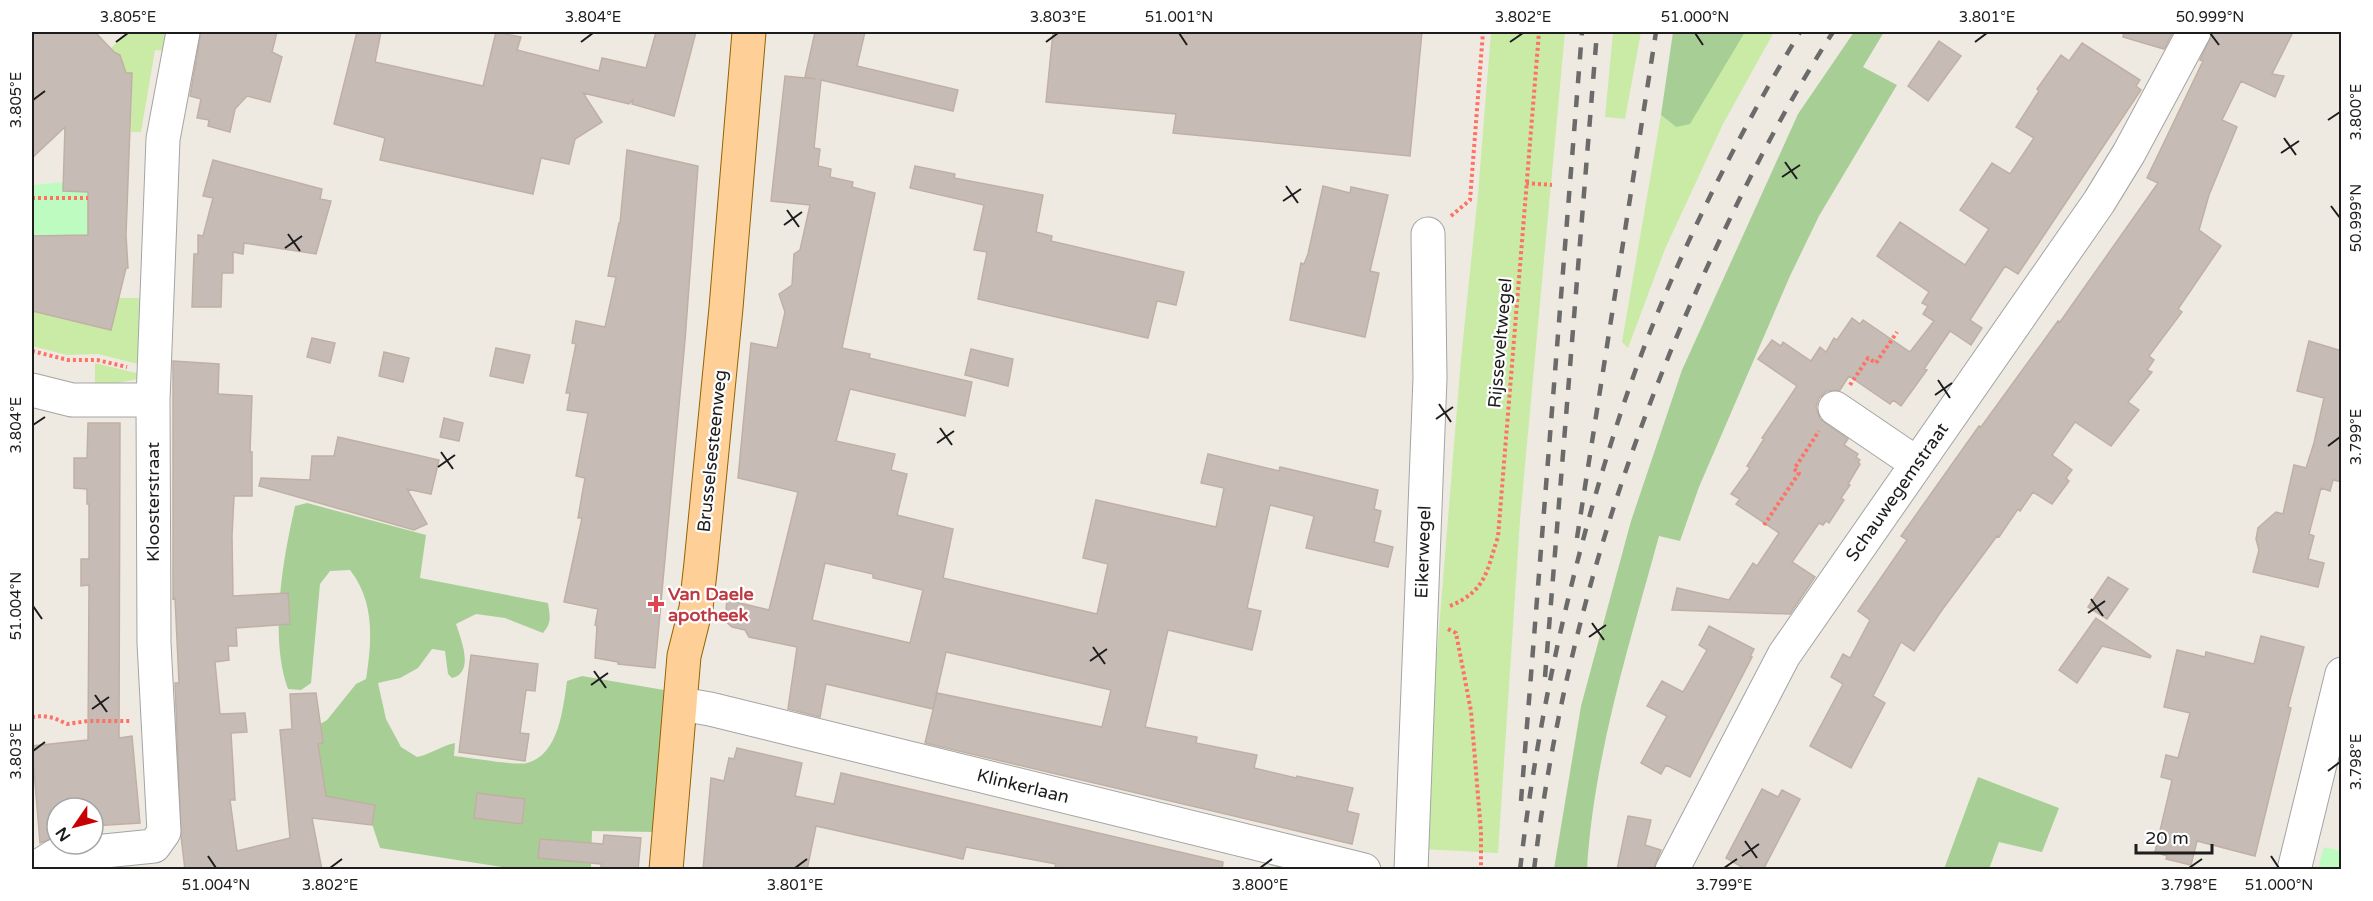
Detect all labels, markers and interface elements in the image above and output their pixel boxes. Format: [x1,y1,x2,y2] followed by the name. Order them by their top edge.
[100,8,156,26] text: 3.805°E
[565,8,621,26] text: 3.804°E
[1030,8,1086,26] text: 3.803°E
[1145,8,1213,26] text: 51.001°N
[1495,8,1551,26] text: 3.802°E
[1661,8,1729,26] text: 51.000°N
[1959,8,2015,26] text: 3.801°E
[2176,8,2244,26] text: 50.999°N
[7,72,25,128] text: 3.805°E
[2347,84,2365,140] text: 3.800°E
[2347,184,2365,252] text: 50.999°N
[1483,277,1517,409] street label: Rijsseveltwegel
[693,369,731,533] street label: Brusselsesteenweg
[7,397,25,453] text: 3.804°E
[2347,409,2365,465] text: 3.799°E
[1841,418,1953,566] street label: Schauwegemstraat
[142,442,164,562] street label: Kloosterstraat
[1410,505,1436,599] street label: Eikerwegel
[7,572,25,640] text: 51.004°N
[668,583,754,626] place label: Van Daele apotheek
[649,597,663,611] marker: Van Daele apotheek
[7,723,25,779] text: 3.803°E
[2347,734,2365,790] text: 3.798°E
[975,764,1071,808] street label: Klinkerlaan
[45,796,105,856] north arrow
[2136,817,2212,855] scale bar
[52,823,75,845] text: N
[2145,827,2189,849] text: 20 m
[182,876,250,894] text: 51.004°N
[302,876,358,894] text: 3.802°E
[767,876,823,894] text: 3.801°E
[1232,876,1288,894] text: 3.800°E
[1696,876,1752,894] text: 3.799°E
[2161,876,2217,894] text: 3.798°E
[2245,876,2313,894] text: 51.000°N

